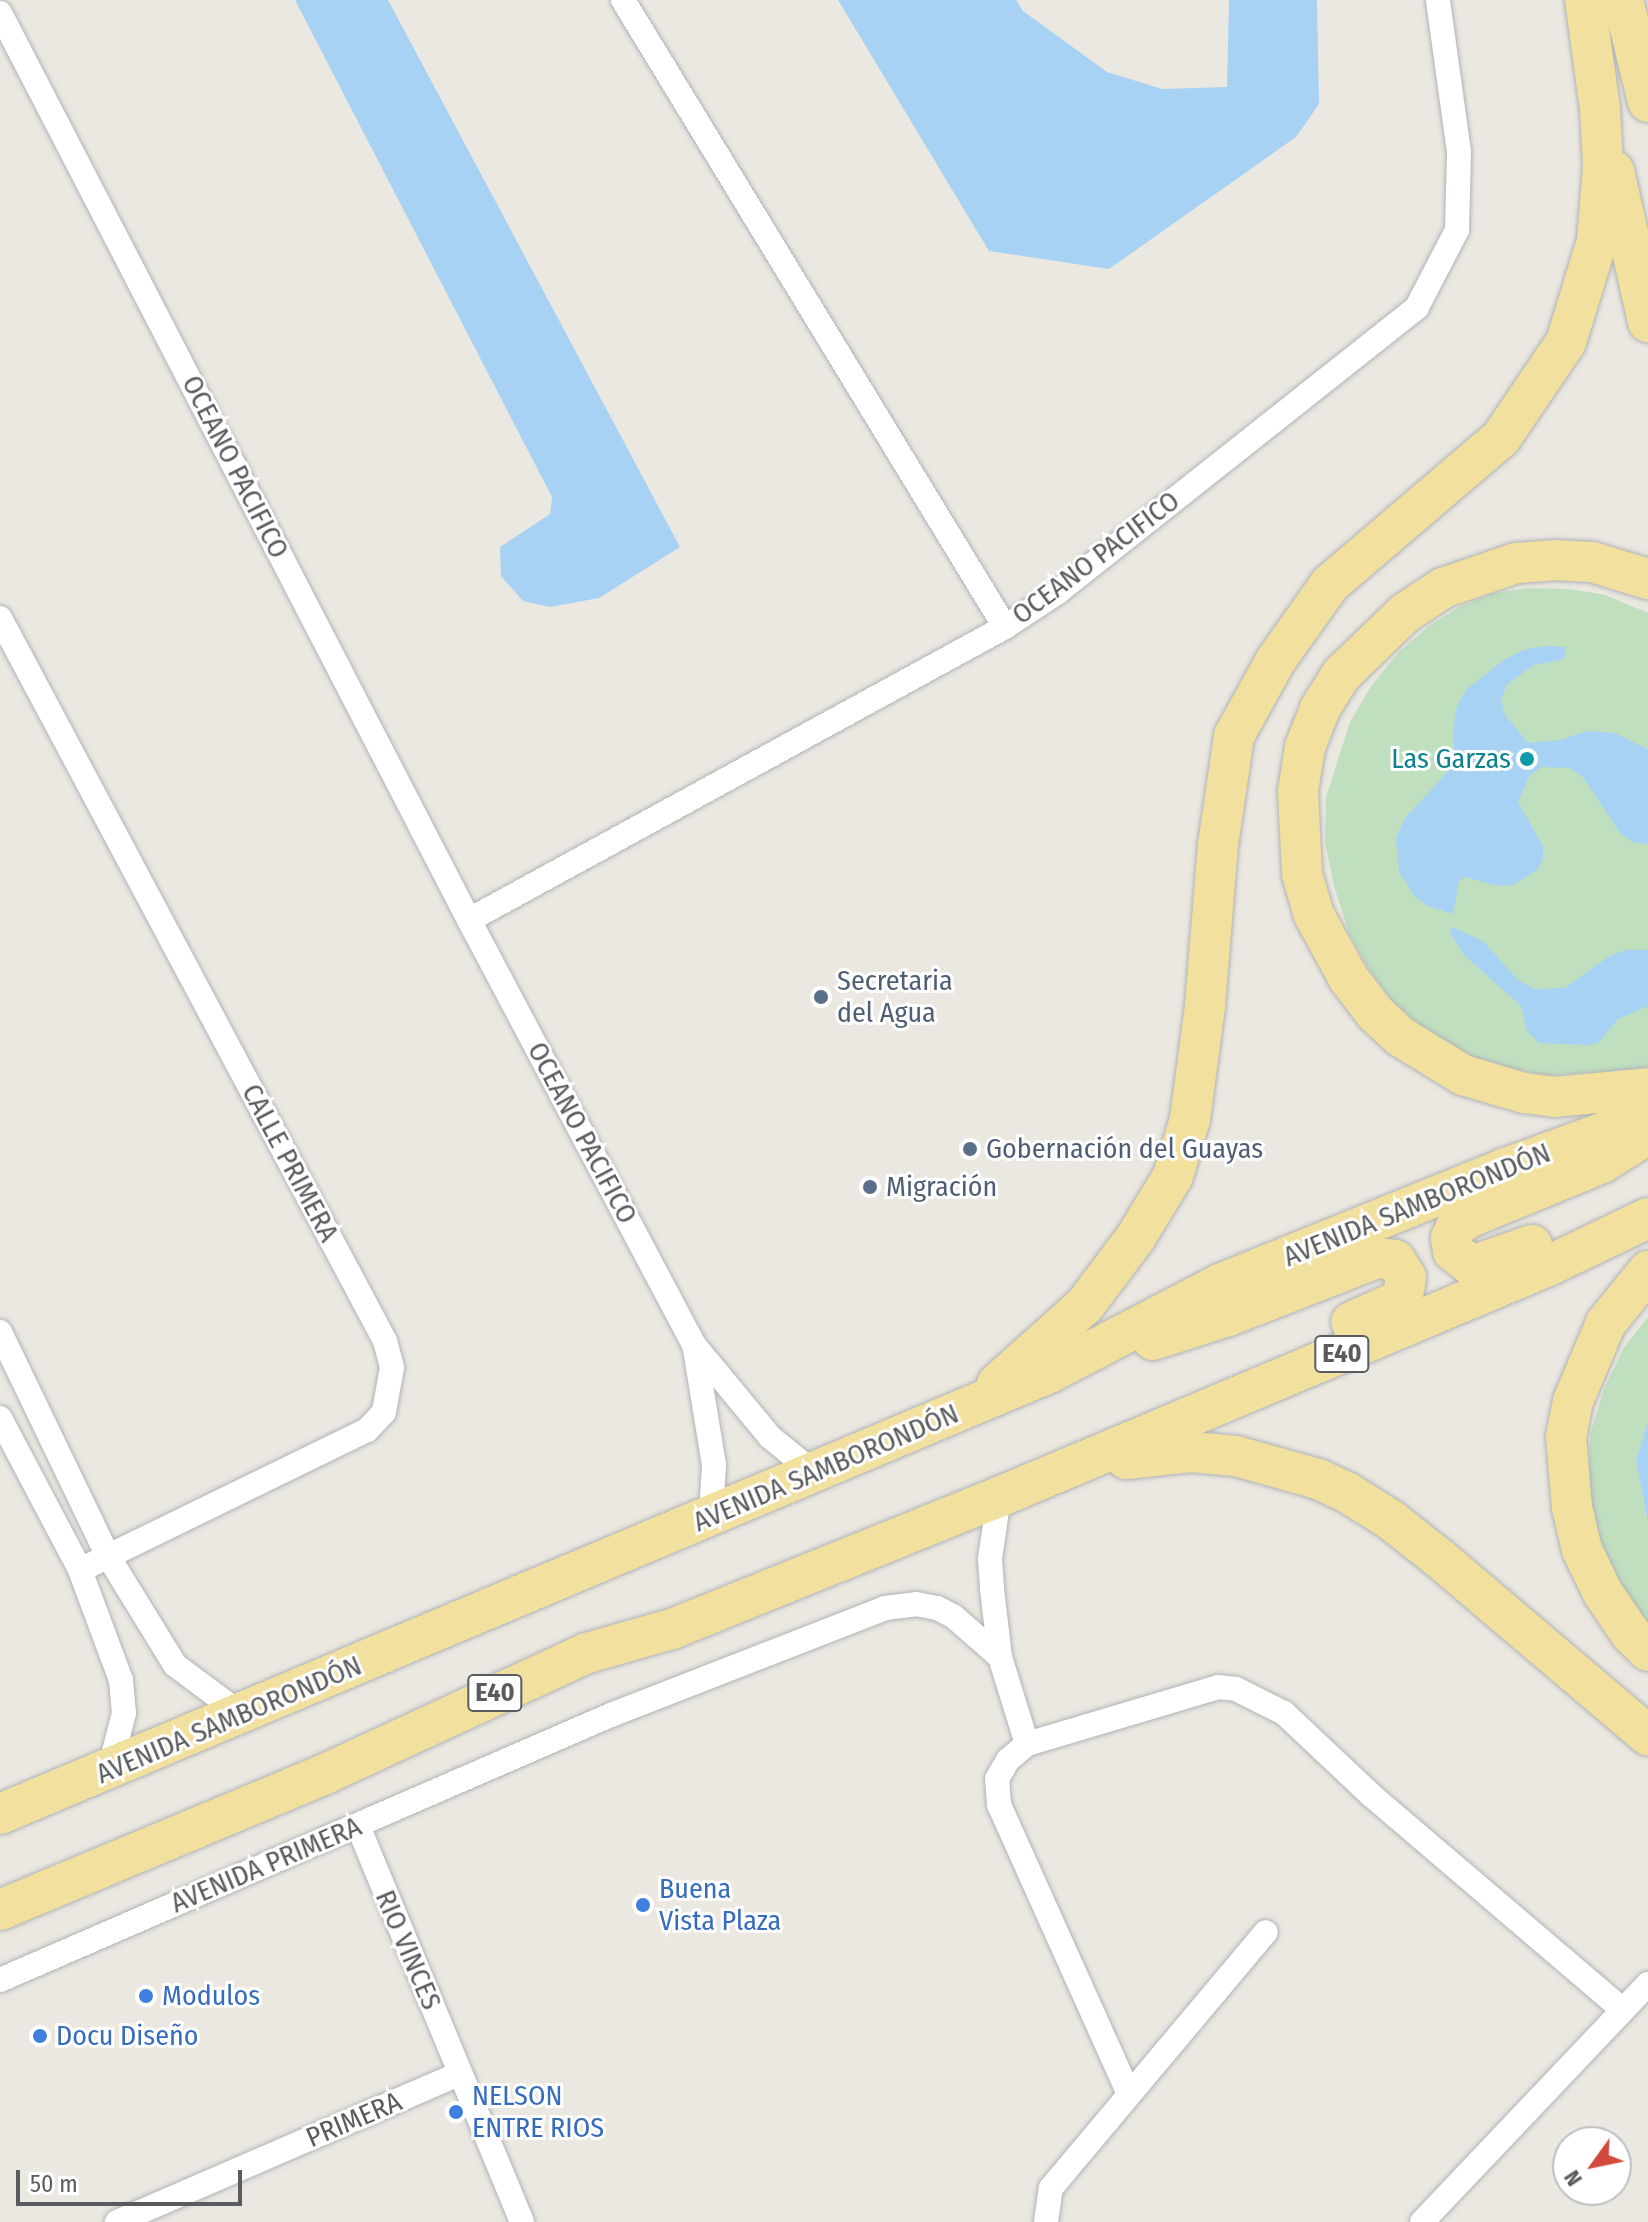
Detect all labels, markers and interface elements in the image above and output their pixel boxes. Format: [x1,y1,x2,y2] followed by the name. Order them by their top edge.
[174,370,296,564] street label: OCEANO PACIFICO
[1006,484,1186,632] street label: OCEANO PACIFICO
[1391,742,1511,776] place label: Las Garzas
[1518,750,1536,768] marker: Las Garzas
[837,964,953,1030] place label: Secretaria del Agua
[812,988,830,1006] marker: Secretaria del Agua
[520,1037,644,1229] street label: OCEANO PACIFICO
[234,1078,346,1248] street label: CALLE PRIMERA
[986,1132,1263,1166] place label: Gobernación del Guayas
[1279,1136,1555,1274] street label: AVENIDA SAMBORONDÓN
[961,1140,979,1158] marker: Gobernación del Guayas
[886,1170,997,1204] place label: Migración
[861,1178,879,1196] marker: Migración
[1314,1332,1370,1376] road number: E40
[688,1397,964,1539] street label: AVENIDA SAMBORONDÓN
[91,1649,367,1791] street label: AVENIDA SAMBORONDÓN
[467,1671,523,1715] road number: E40
[166,1810,366,1920] street label: AVENIDA PRIMERA
[659,1872,781,1938] place label: Buena Vista Plaza
[368,1885,448,2015] street label: RIO VINCES
[634,1896,652,1914] marker: Buena Vista Plaza
[162,1979,260,2013] place label: Modulos
[137,1987,155,2005] marker: Modulos
[56,2019,199,2053] place label: Docu Diseño
[31,2027,49,2045] marker: Docu Diseño
[472,2079,604,2145] place label: NELSON ENTRE RIOS
[301,2085,407,2155] street label: PRIMERA
[447,2103,465,2121] marker: NELSON ENTRE RIOS
[1552,2126,1632,2206] north arrow
[20,2154,246,2204] scale bar
[1558,2165,1588,2191] text: N
[30,2170,78,2198] text: 50 m

